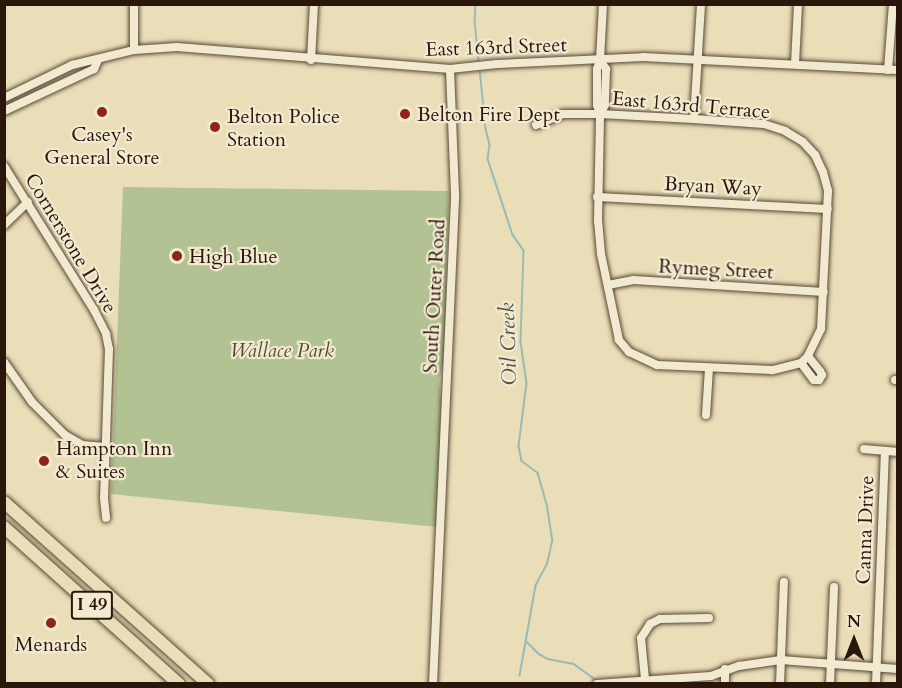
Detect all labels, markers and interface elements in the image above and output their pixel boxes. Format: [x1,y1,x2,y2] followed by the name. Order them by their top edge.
[425,33,567,61] street label: East 163rd Street
[611,86,771,124] street label: East 163rd Terrace
[417,102,560,126] place label: Belton Fire Dept
[227,104,340,151] place label: Belton Police Station
[95,105,109,119] marker: Casey's General Store
[398,107,412,121] marker: Belton Fire Dept
[208,120,222,134] marker: Belton Police Station
[44,122,160,169] place label: Casey's General Store
[20,169,122,317] street label: Cornerstone Drive
[663,171,763,201] street label: Bryan Way
[418,218,450,374] street label: South Outer Road
[189,244,278,268] place label: High Blue
[170,249,184,263] marker: High Blue
[658,254,774,284] street label: Rymeg Street
[495,302,523,386] water label: Oil Creek
[230,338,334,362] park label: Wallace Park
[56,437,172,484] place label: Hampton Inn & Suites
[37,454,51,468] marker: Hampton Inn & Suites
[851,475,879,585] street label: Canna Drive
[70,590,115,620] road number: I 49
[824,610,884,670] north arrow
[847,611,861,633] text: N
[44,616,58,630] marker: Menards
[15,632,87,656] place label: Menards

